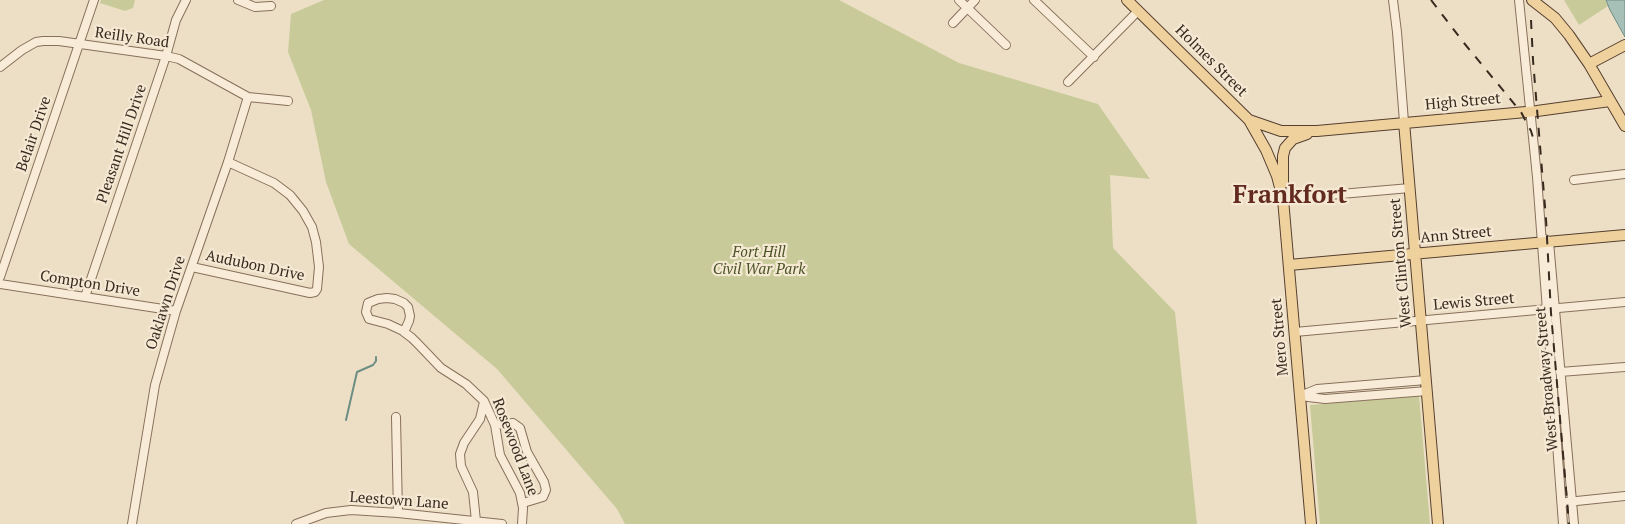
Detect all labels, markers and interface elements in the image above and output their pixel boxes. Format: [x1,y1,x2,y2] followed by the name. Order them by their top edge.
[1171,21,1251,101] street label: Holmes Street
[94,24,170,52] street label: Reilly Road
[93,82,151,206] street label: Pleasant Hill Drive
[1424,90,1502,114] street label: High Street
[13,94,55,174] street label: Belair Drive
[1233,181,1347,211] district label: Frankfort
[1386,197,1416,329] street label: West Clinton Street
[1419,223,1493,247] street label: Ann Street
[713,244,805,279] park label: Fort Hill Civil War Park
[204,247,306,285] street label: Audubon Drive
[142,254,190,352] street label: Oaklawn Drive
[39,267,141,301] street label: Compton Drive
[1433,289,1515,315] street label: Lewis Street
[1268,297,1292,377] street label: Mero Street
[1532,306,1562,452] street label: West Broadway Street
[488,396,542,498] street label: Rosewood Lane
[349,489,449,513] street label: Leestown Lane

